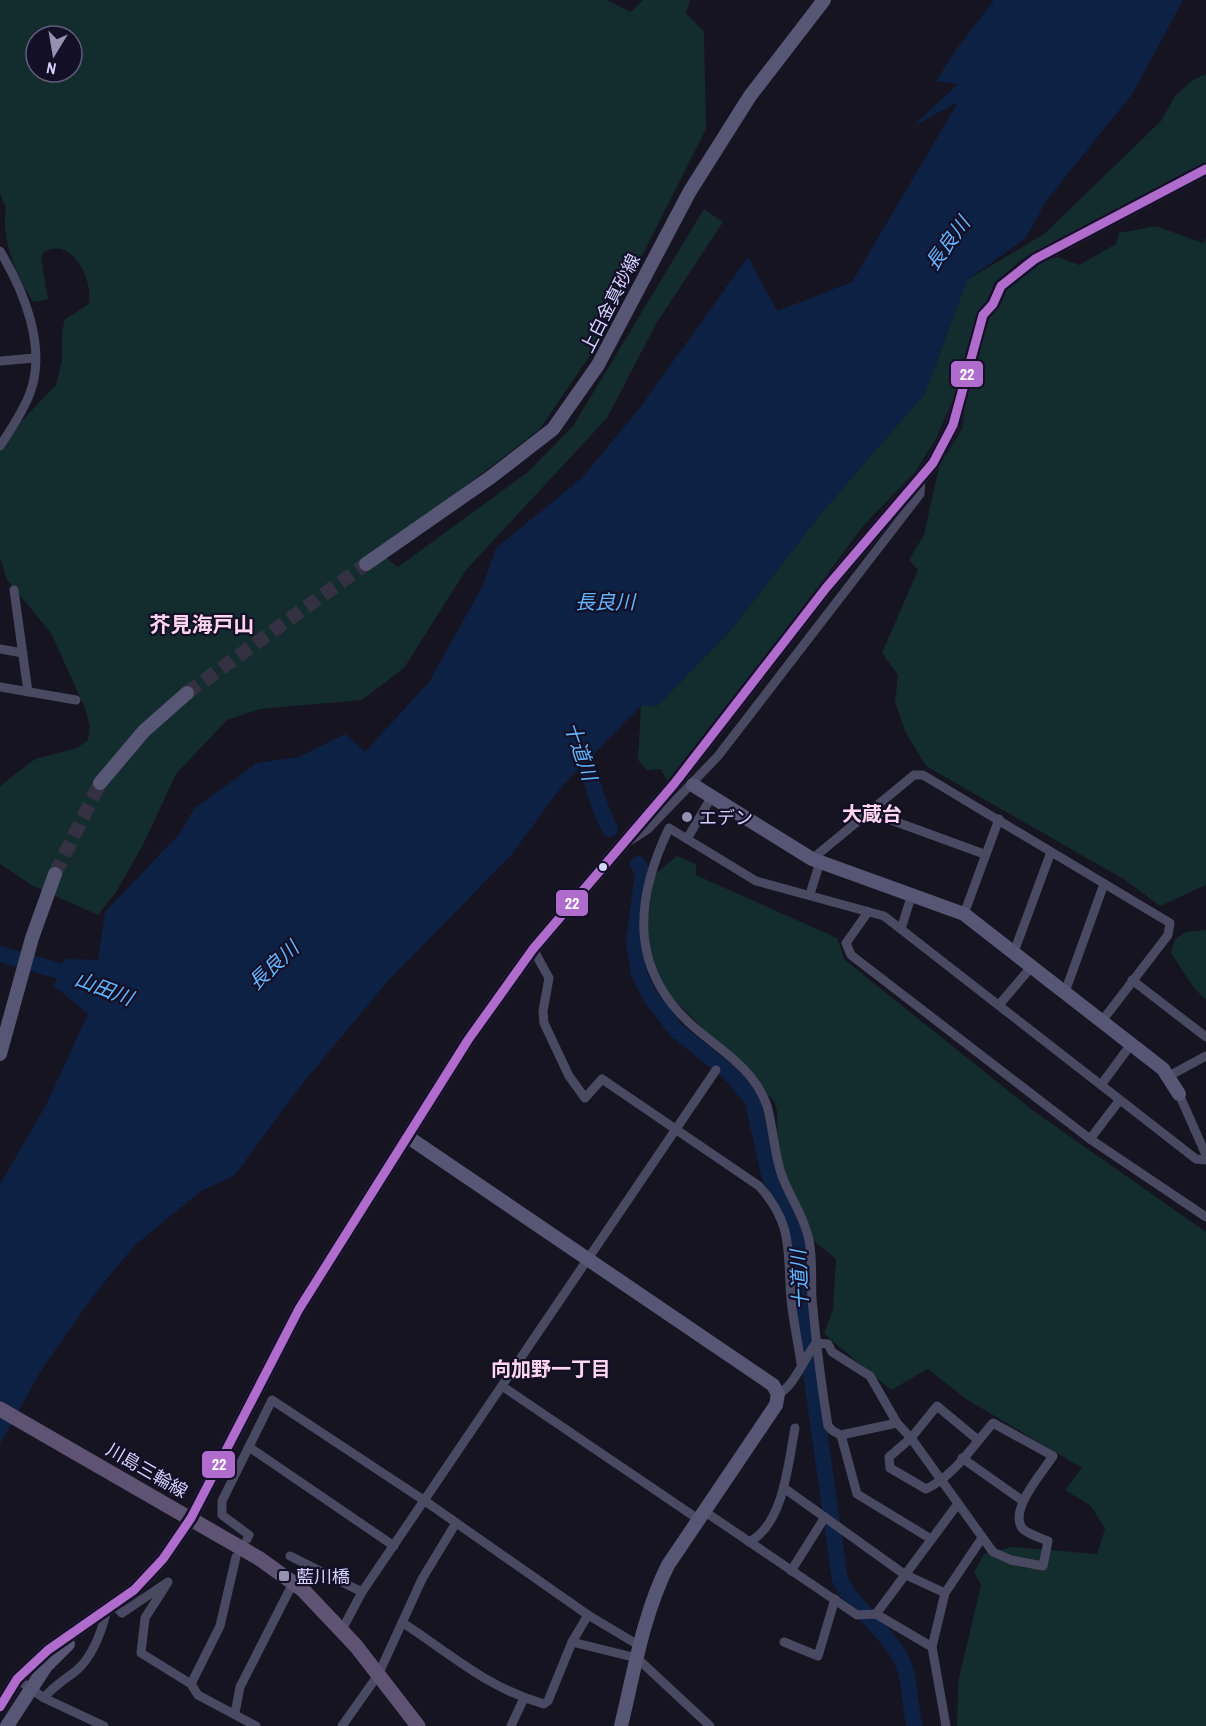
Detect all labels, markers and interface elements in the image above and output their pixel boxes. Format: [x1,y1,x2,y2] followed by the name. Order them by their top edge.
[24,24,84,84] north arrow
[44,57,58,80] text: N
[918,209,977,275] water label: 長良川
[574,249,646,357] street label: 上白金真砂線
[950,360,984,388] line badge: 22
[960,363,974,385] text: 22
[575,588,637,615] water label: 長良川
[150,610,255,639] district label: 芥見海戸山
[558,718,604,786] water label: 十道川
[842,800,902,827] district label: 大蔵台
[699,805,753,830] place label: エデン
[680,810,694,824] marker: エデン
[597,861,609,873] unlabelled marker
[555,889,589,917] line badge: 22
[565,892,579,914] text: 22
[242,933,306,995] water label: 長良川
[71,965,139,1012] water label: 山田川
[784,1247,814,1311] water label: 十道川
[491,1355,611,1382] district label: 向加野一丁目
[102,1437,192,1503] street label: 川島三輪線
[201,1450,236,1479] line badge: 22
[212,1453,226,1475] text: 22
[296,1564,350,1589] place label: 藍川橋
[277,1569,291,1583] marker: 藍川橋

